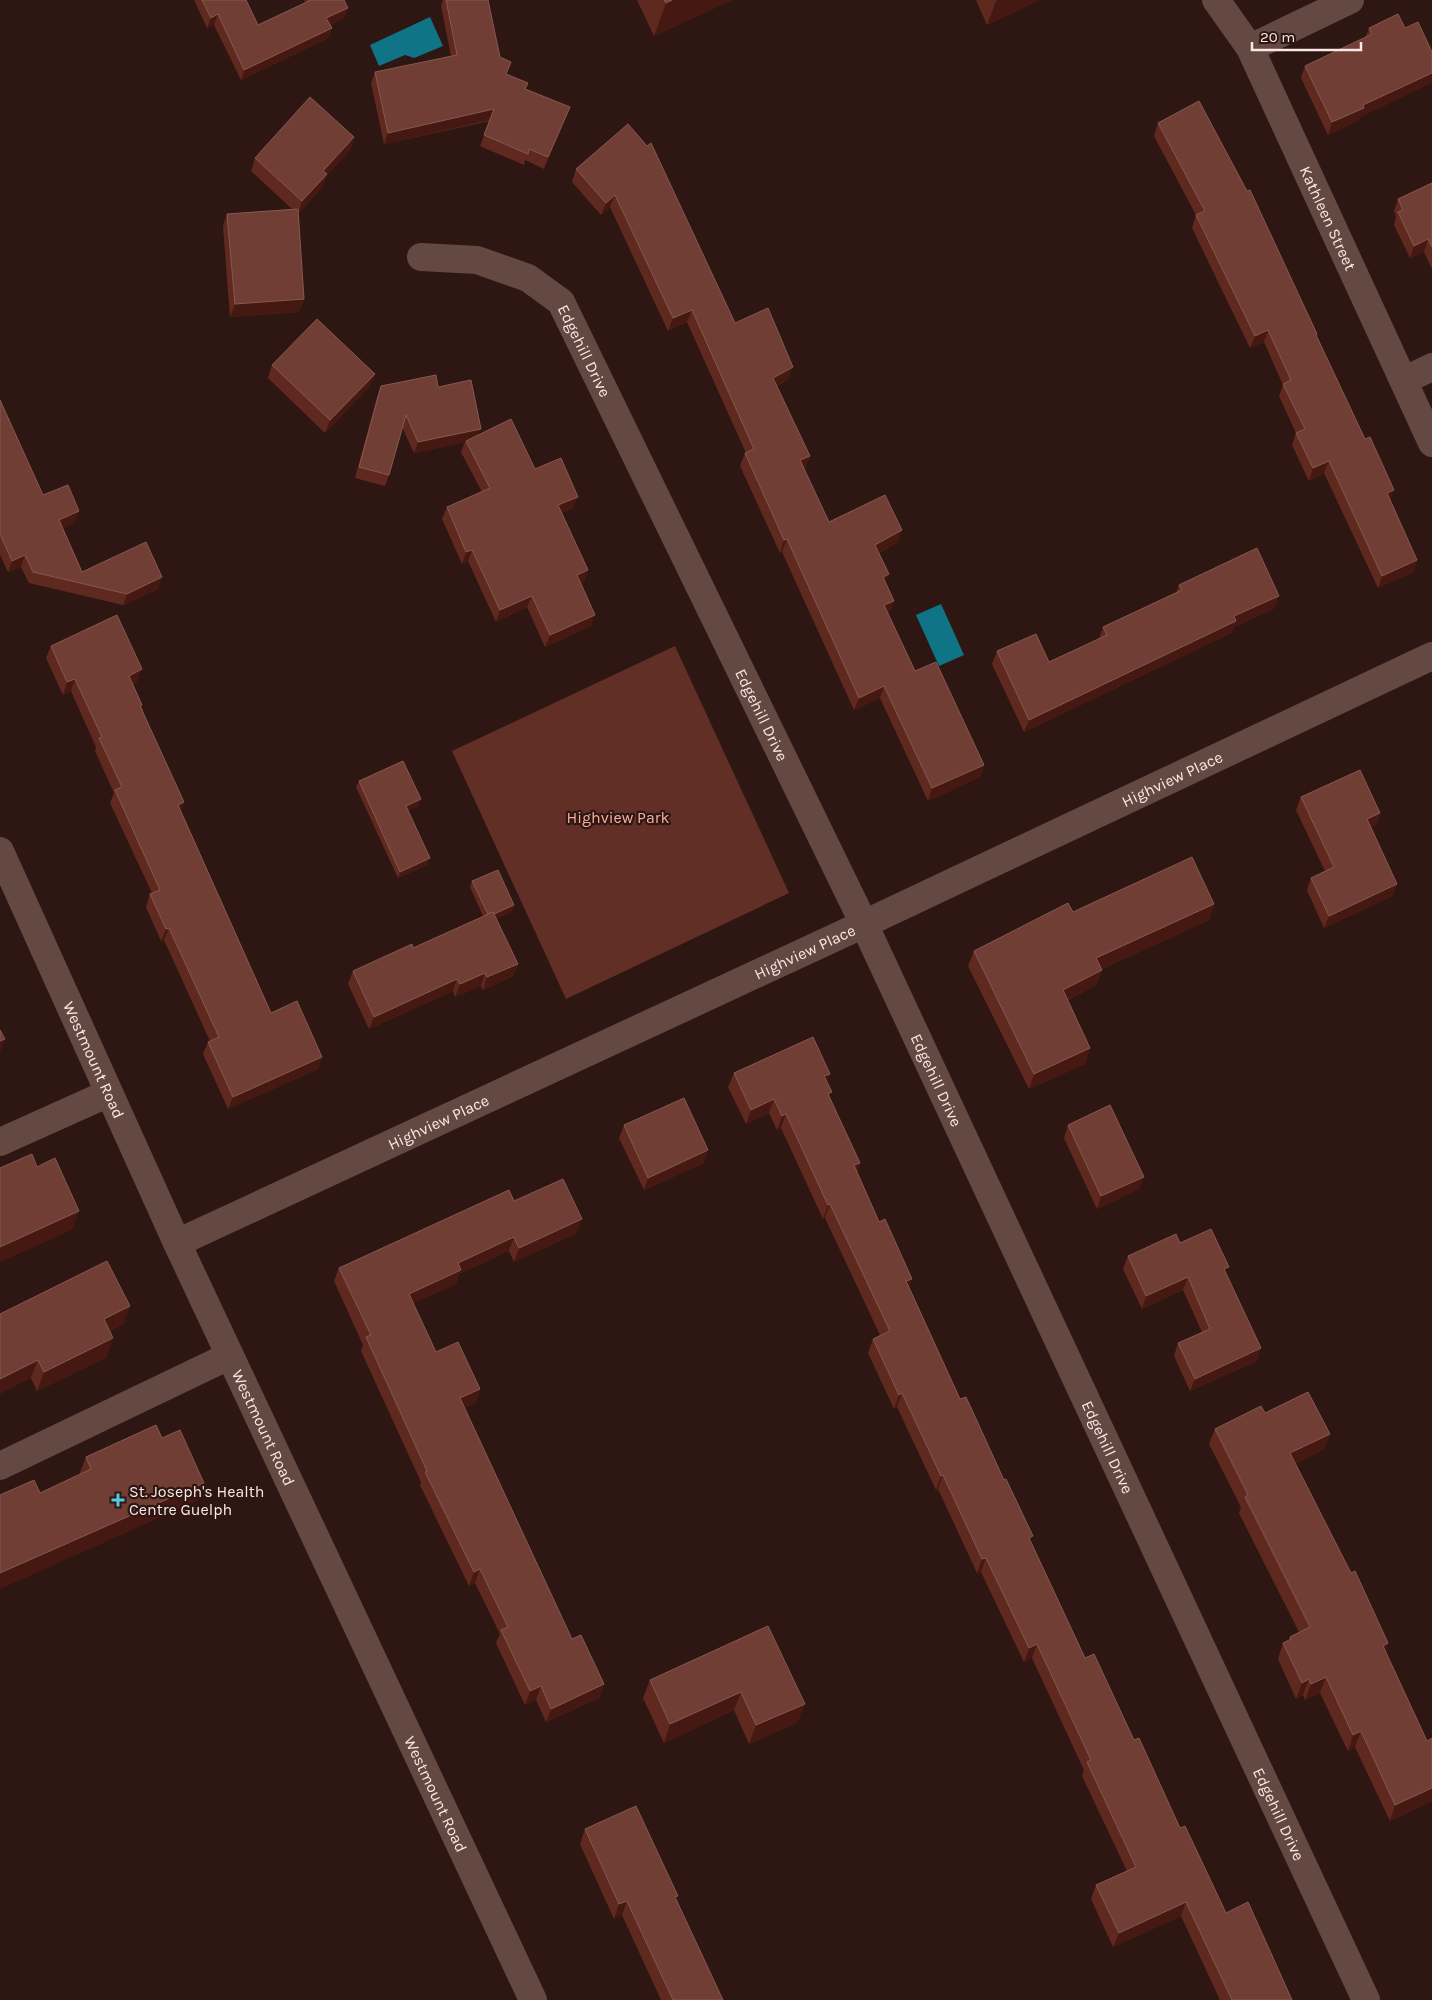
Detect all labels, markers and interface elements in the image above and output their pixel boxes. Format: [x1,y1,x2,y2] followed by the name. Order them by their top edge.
[1252,20,1361,52] scale bar
[1260,28,1295,46] text: 20 m
[1296,163,1361,273] street label: Kathleen Street
[554,301,615,400] street label: Edgehill Drive
[732,665,793,764] street label: Edgehill Drive
[1119,747,1225,811] street label: Highview Place
[566,808,670,827] park label: Highview Park
[751,920,858,983] street label: Highview Place
[60,998,129,1121] street label: Westmount Road
[907,1031,967,1130] street label: Edgehill Drive
[385,1090,492,1153] street label: Highview Place
[228,1366,299,1489] street label: Westmount Road
[1078,1398,1138,1497] street label: Edgehill Drive
[129,1482,264,1519] place label: St. Joseph's Health Centre Guelph
[111,1493,125,1507] marker: St. Joseph's Health Centre Guelph
[401,1733,472,1855] street label: Westmount Road
[1249,1765,1309,1864] street label: Edgehill Drive

